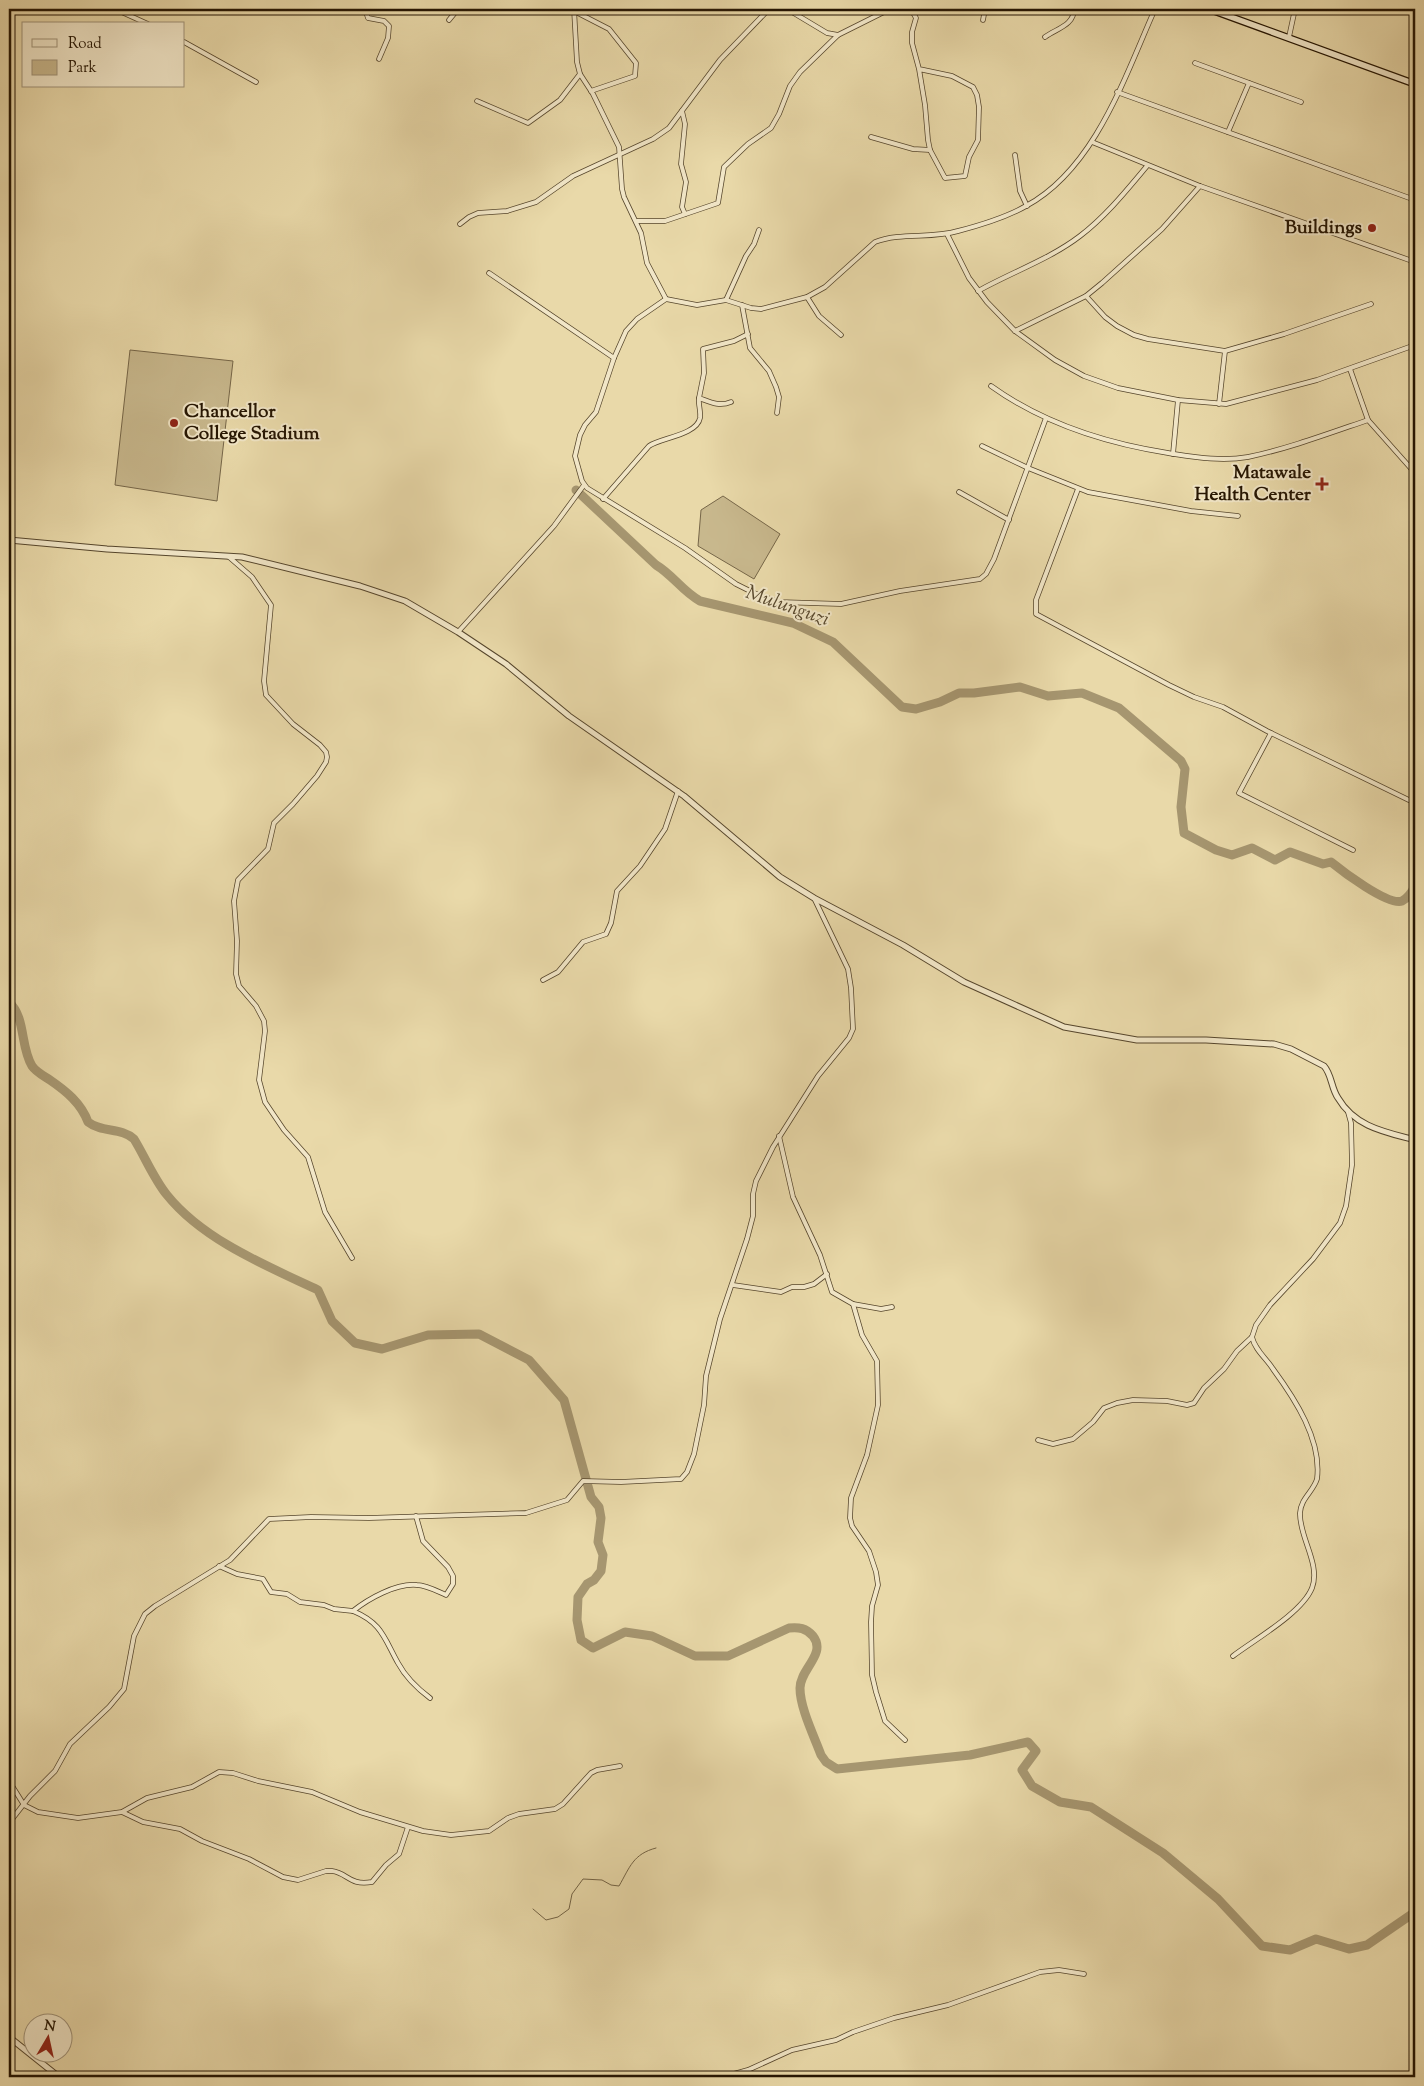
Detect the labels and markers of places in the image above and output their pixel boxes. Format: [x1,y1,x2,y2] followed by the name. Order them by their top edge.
[1285,215,1363,242] place label: Buildings
[1366,222,1378,234] marker: Buildings
[184,399,320,448] place label: Chancellor College Stadium
[168,417,180,429] marker: Chancellor College Stadium
[1194,460,1312,509] place label: Matawale Health Center
[1315,477,1329,491] marker: Matawale Health Center

